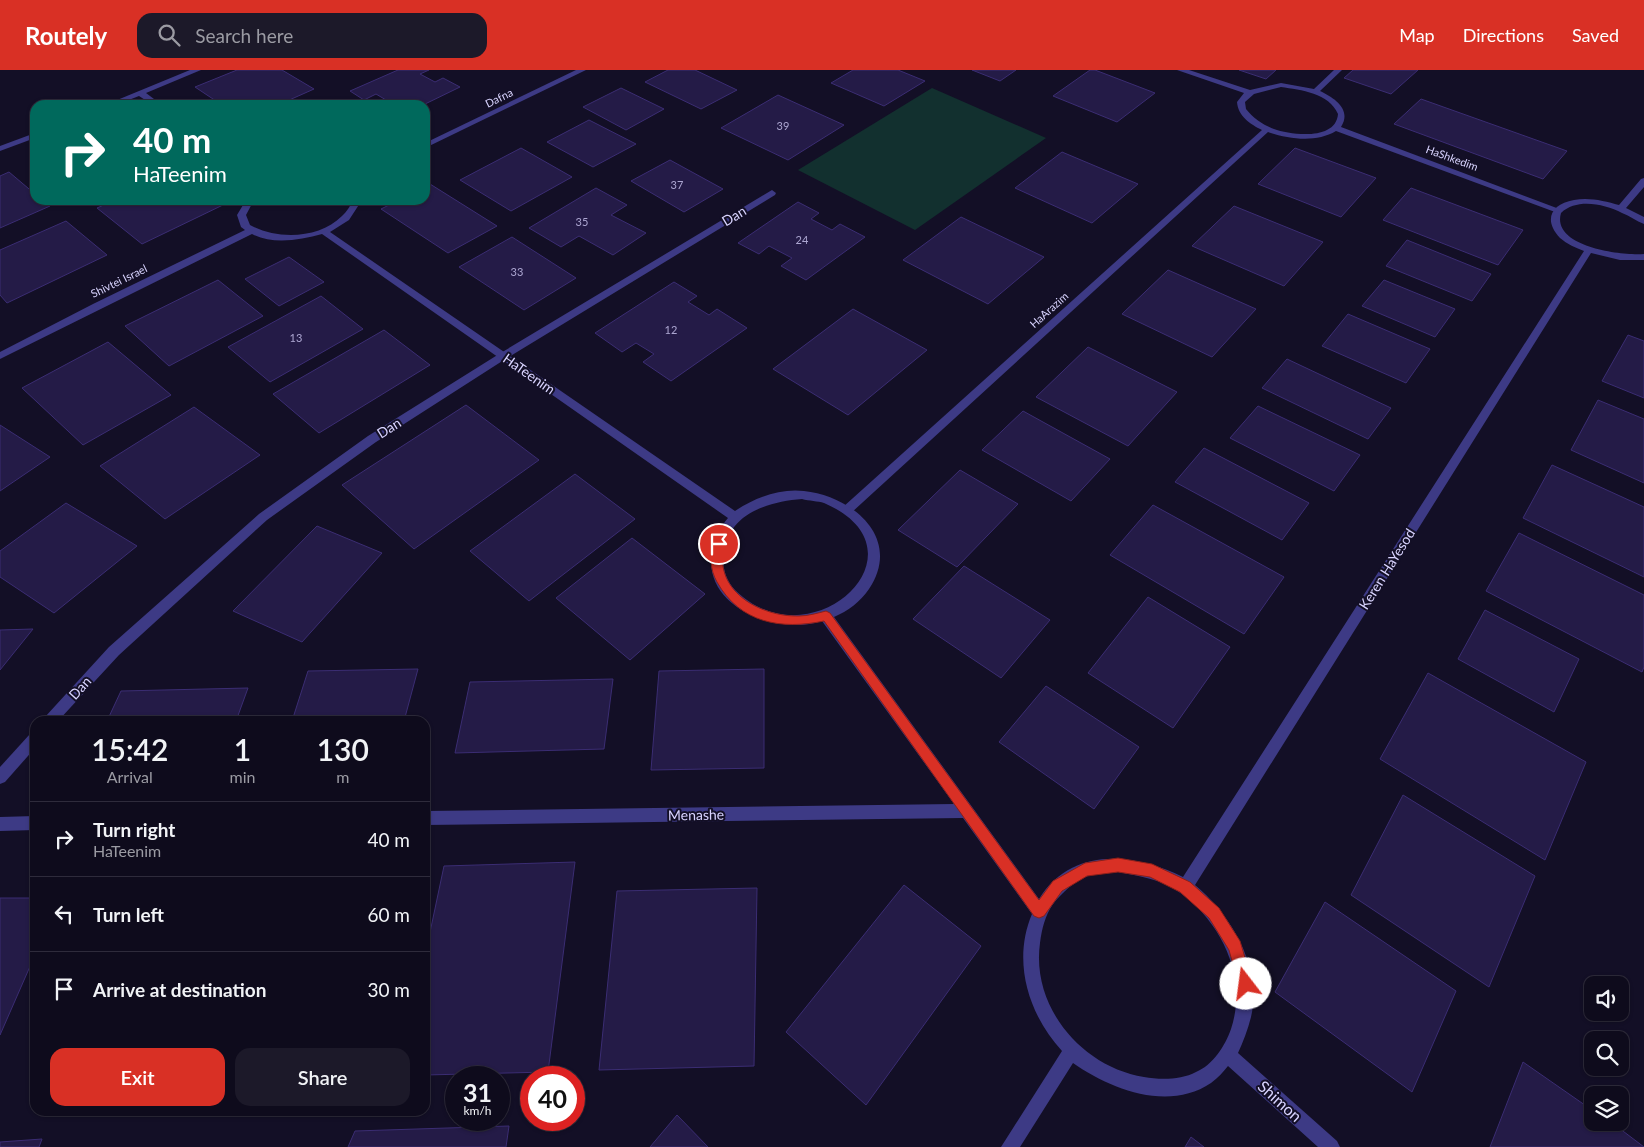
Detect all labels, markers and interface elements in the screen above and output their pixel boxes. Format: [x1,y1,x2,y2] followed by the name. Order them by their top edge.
[137,13,487,58] search box
[25,21,107,50] text: Routely
[155,21,183,49] icon: search
[195,24,293,47] text: Search here
[1399,24,1435,46] text: Map
[1463,24,1544,46] text: Directions
[1572,24,1619,46] text: Saved
[483,85,515,110] street label: Dafna
[133,118,211,160] text: 40 m
[777,119,789,132] house number: 39
[50,120,115,185] icon: right
[1424,142,1480,173] street label: HaShkedim
[133,160,227,187] text: HaTeenim
[671,178,683,191] house number: 37
[719,202,749,229] street label: Dan
[576,215,588,228] house number: 35
[796,233,809,246] house number: 24
[89,261,149,300] street label: Shivtei Israel
[511,265,523,278] house number: 33
[1027,289,1071,330] street label: HaArazim
[665,323,677,336] house number: 12
[290,331,302,344] house number: 13
[500,349,559,398] street label: HaTeenim
[374,414,404,441] street label: Dan
[698,523,740,565] pin
[1355,525,1418,612] street label: Keren HaYesod
[705,530,733,558] icon: arrive
[65,673,94,703] street label: Dan
[91,731,168,767] text: 15:42
[234,731,251,767] text: 1
[317,731,369,767] text: 130
[107,767,153,786] text: Arrival
[230,767,255,786] text: min
[336,767,349,786] text: m
[668,806,724,823] street label: Menashe
[93,818,175,841] text: Turn right
[50,825,78,853] icon: right
[367,828,410,851] text: 40 m
[93,841,161,860] text: HaTeenim
[50,900,78,928] icon: left
[93,903,164,926] text: Turn left
[367,903,410,926] text: 60 m
[1219,957,1271,1009] position arrow
[50,975,78,1003] icon: arrive
[1584,976,1629,1131] map controls
[1584,976,1629,1021] button: sound
[93,978,266,1001] text: Arrive at destination
[367,978,410,1001] text: 30 m
[1584,1031,1629,1076] button: search
[50,1048,225,1106] button: Exit
[235,1048,410,1106] button: Share
[520,1066,585,1131] speed limit sign: 40
[1254,1076,1306,1125] street label: Shimon
[463,1077,492,1107] text: 31
[1584,1086,1629,1131] button: layers
[463,1103,492,1118] text: km/h

